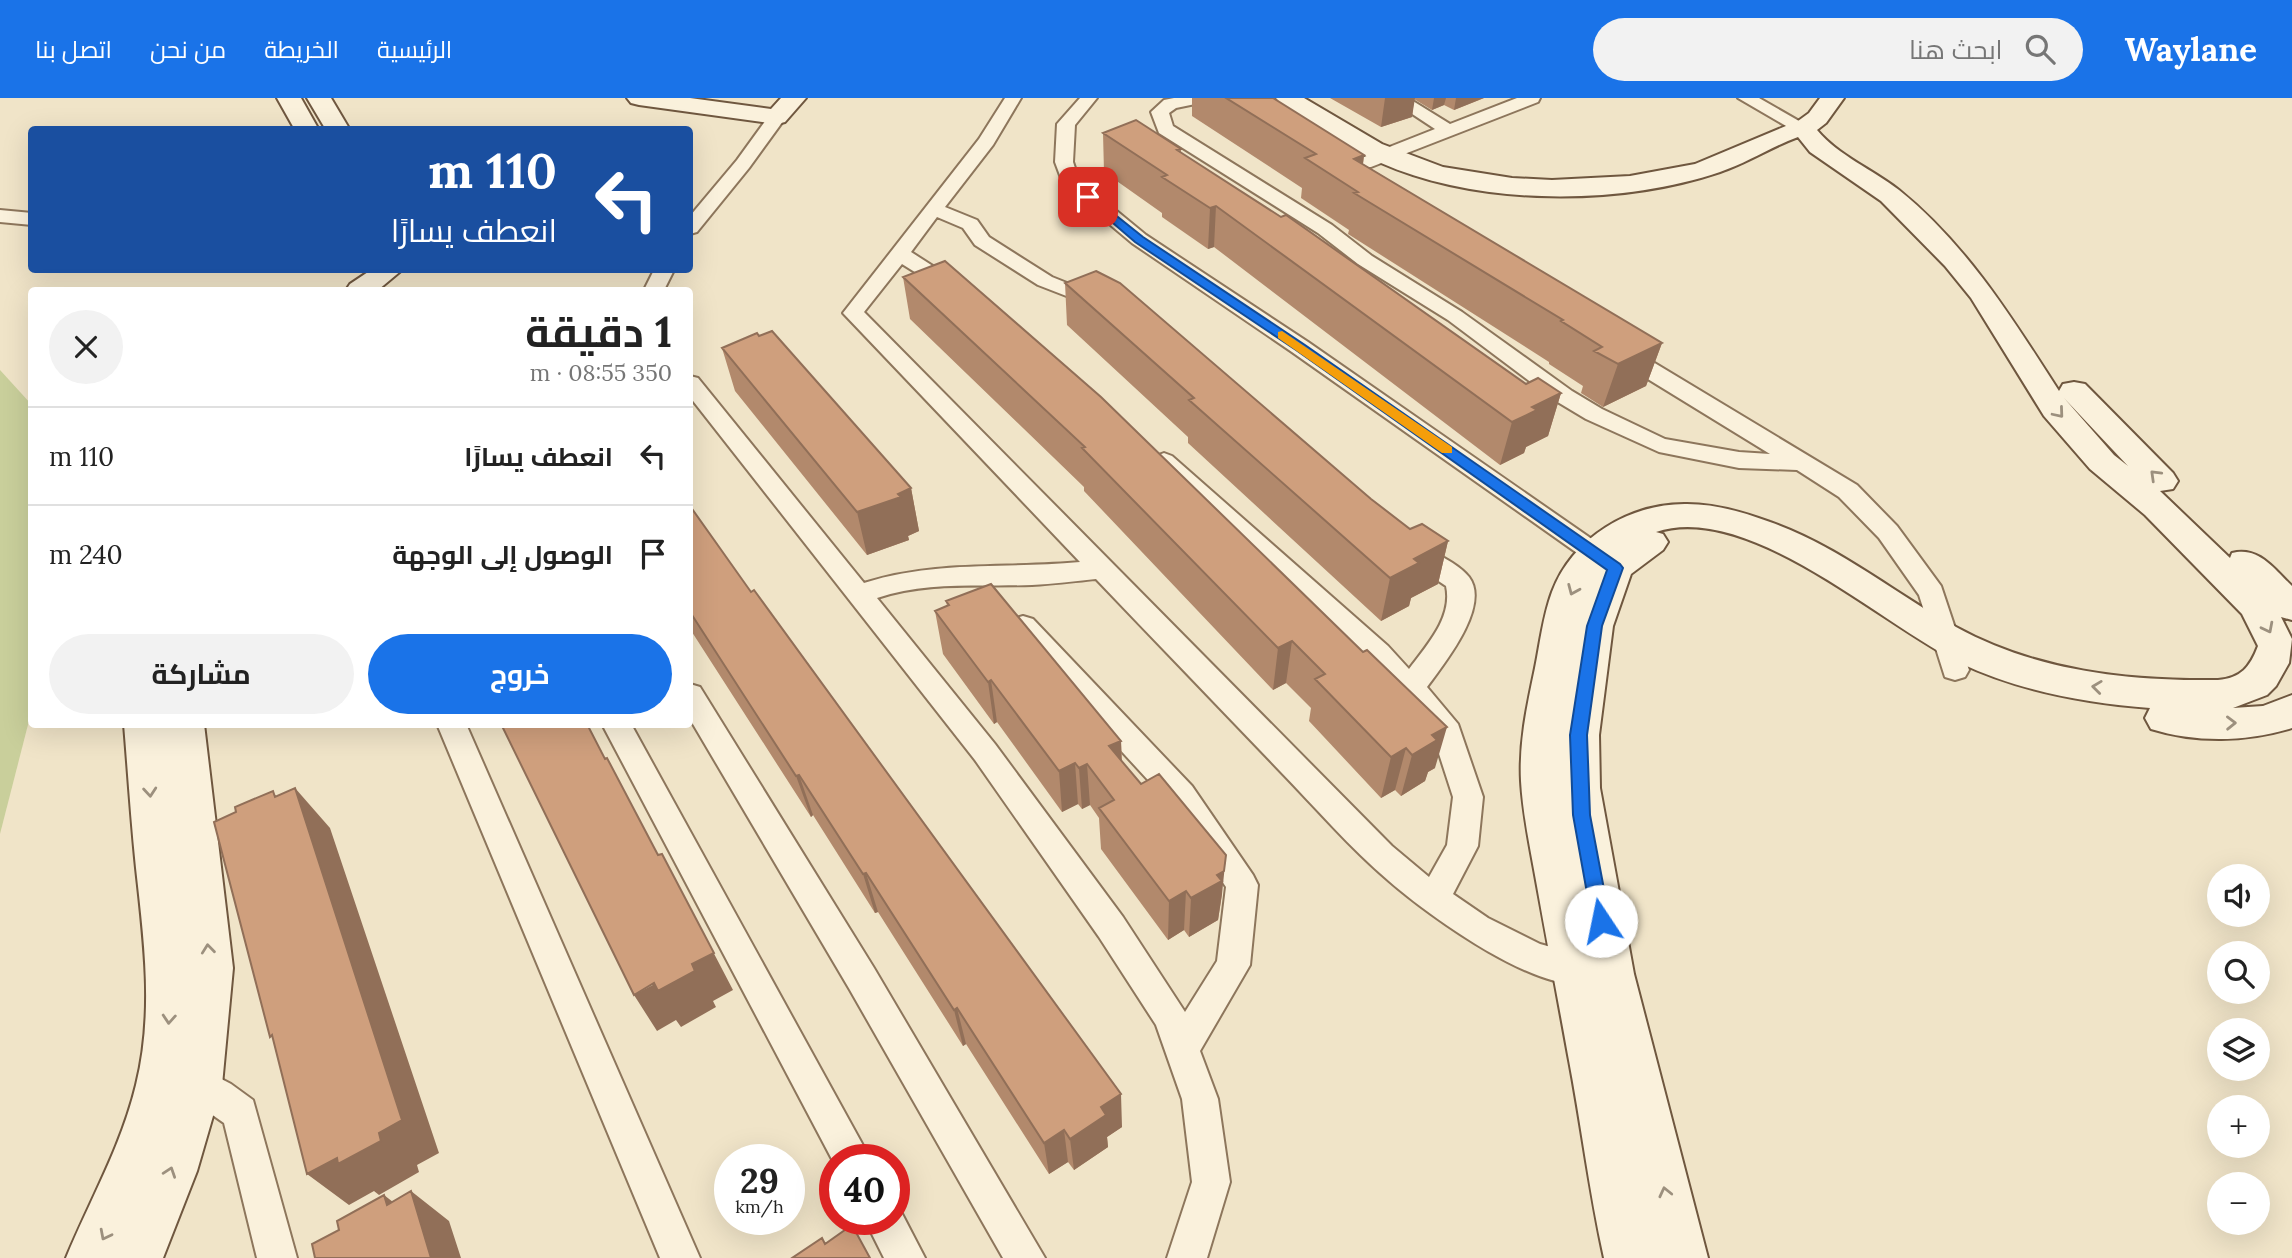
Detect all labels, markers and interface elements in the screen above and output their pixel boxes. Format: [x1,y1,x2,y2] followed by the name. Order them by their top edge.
[1593,18,2083,81] search box
[2125,28,2257,70] text: Waylane
[2021,30,2059,68] icon: search
[1909,33,2003,66] text: ابحث هنا
[35,34,112,65] text: اتصل بنا
[150,34,226,65] text: من نحن
[264,34,339,65] text: الخريطة
[377,34,452,65] text: الرئيسية
[428,139,557,201] text: 110 m
[581,154,672,245] icon: left
[1058,167,1118,227] pin
[1069,178,1107,216] icon: arrive
[391,210,557,251] text: انعطف يسارًا
[525,305,672,359] text: 1 دقيقة
[49,310,123,384] button: close
[530,358,672,387] text: 350 m · 08:55
[2051,405,2063,418] one-way arrow
[634,437,672,475] icon: left
[49,440,114,473] text: 110 m
[464,440,613,473] text: انعطف يسارًا
[2150,471,2163,484] one-way arrow
[634,535,672,573] icon: arrive
[49,538,123,571] text: 240 m
[392,538,613,571] text: الوصول إلى الوجهة
[1567,583,1581,595] one-way arrow
[2259,621,2273,633] one-way arrow
[49,634,354,714] button: مشاركة
[368,634,672,714] button: خروج
[2091,679,2103,694] one-way arrow
[2227,715,2237,731] one-way arrow
[143,787,158,798] one-way arrow
[2207,864,2270,1235] map controls
[2207,864,2270,927] button: sound
[1564,884,1638,958] position arrow
[2207,941,2270,1004] button: search
[201,943,216,955] one-way arrow
[162,1013,177,1024] one-way arrow
[2207,1018,2270,1081] button: layers
[2207,1095,2270,1158] button: +
[819,1144,910,1235] speed limit sign: 40
[740,1158,779,1203] text: 29
[162,1166,176,1179] one-way arrow
[2207,1172,2270,1235] button: −
[1659,1186,1673,1198] one-way arrow
[735,1195,784,1218] text: km/h
[99,1228,113,1240] one-way arrow

